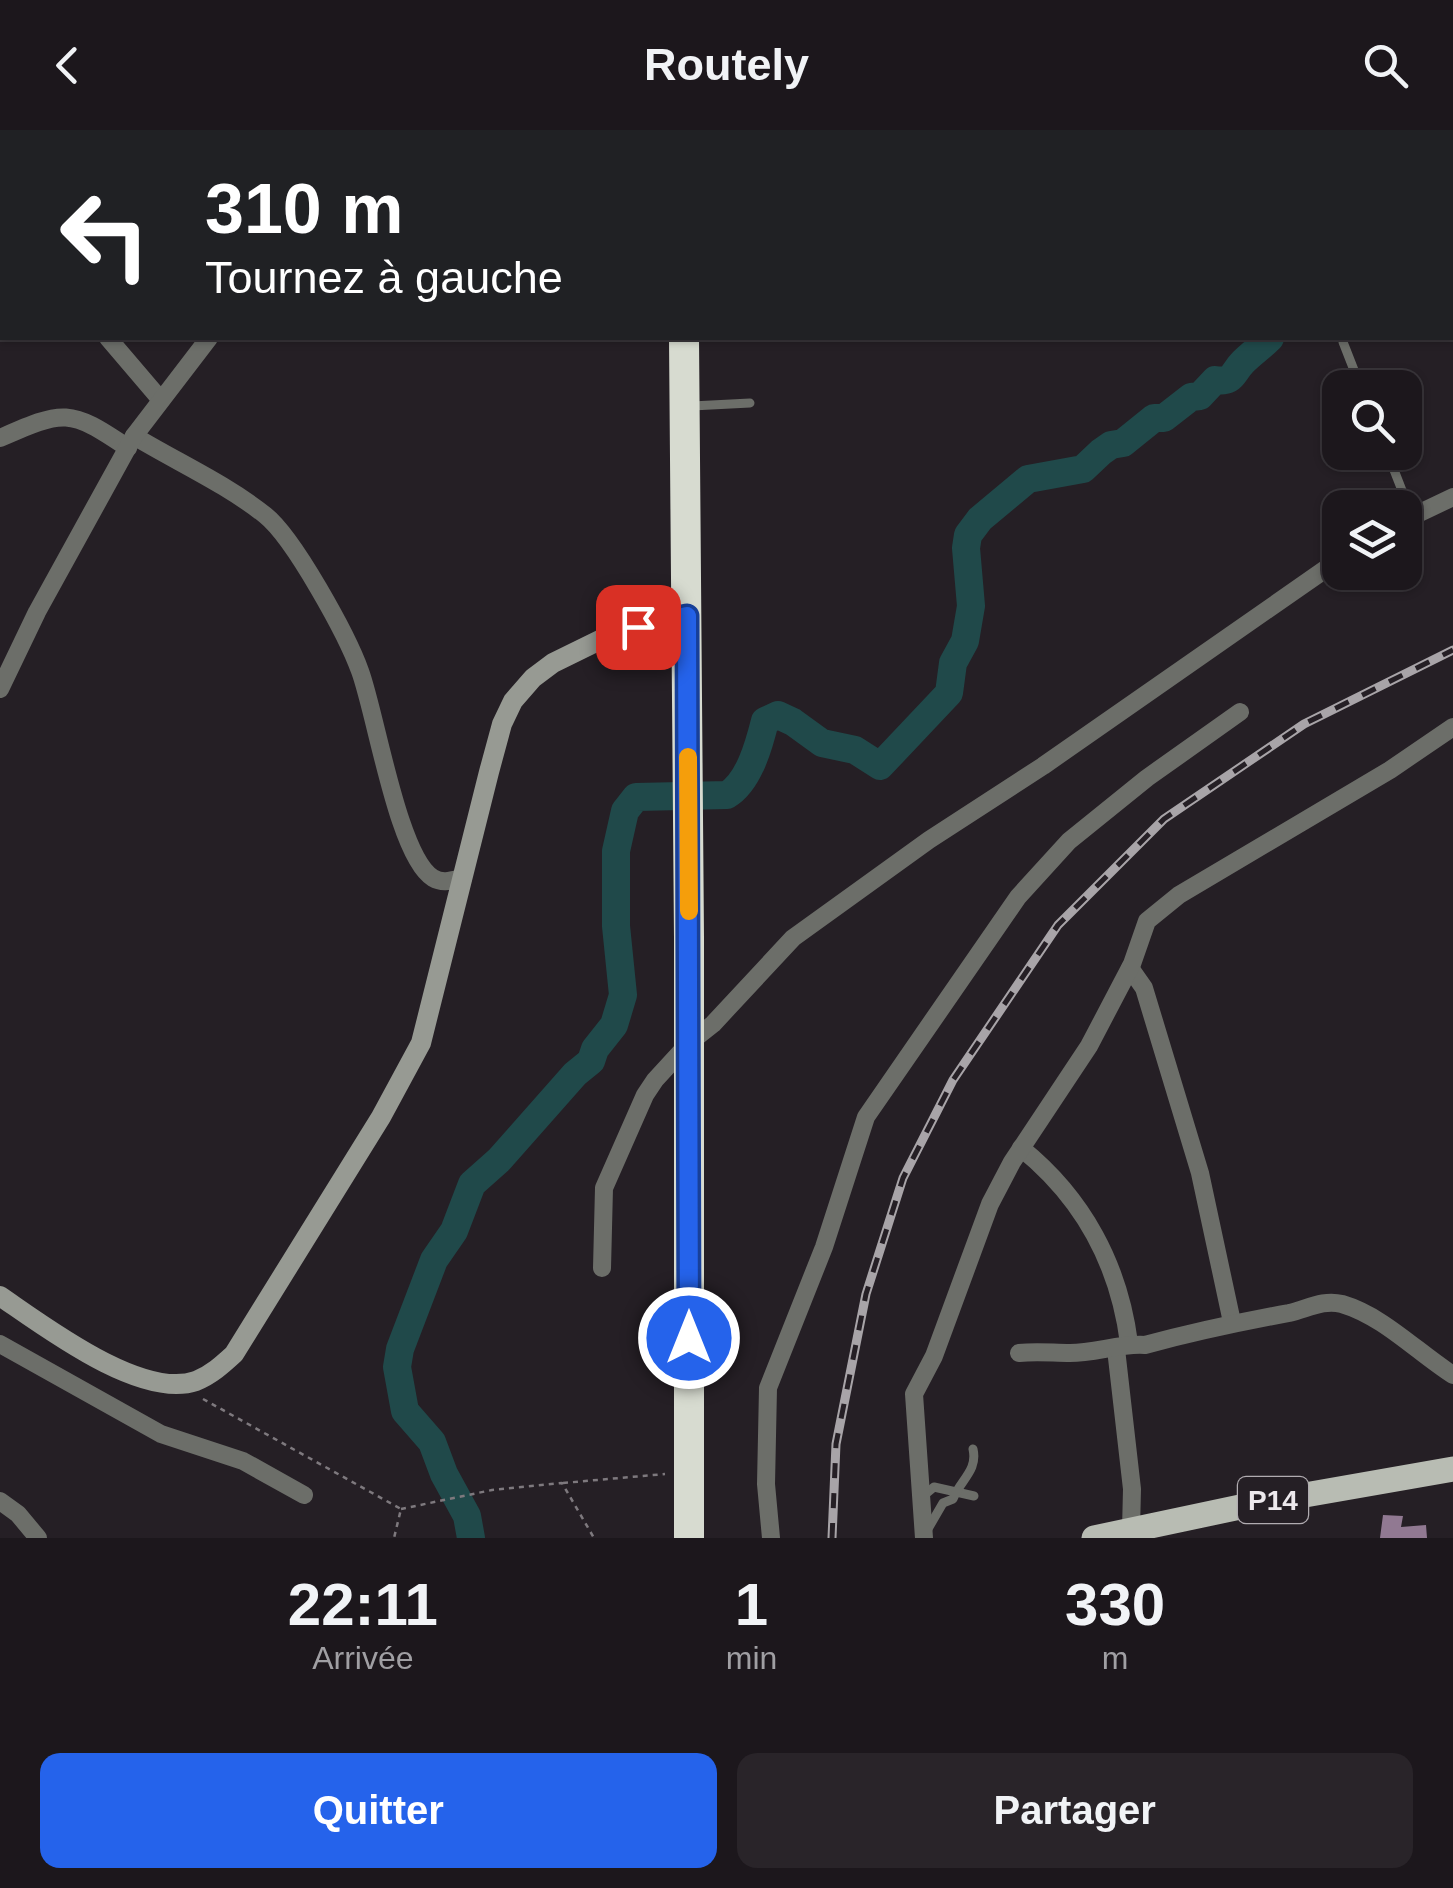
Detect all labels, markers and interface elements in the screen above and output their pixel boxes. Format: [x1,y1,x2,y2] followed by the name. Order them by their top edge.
[40,38,95,93] icon: back
[1358,38,1413,93] icon: search
[644,39,809,90] text: Routely
[40,170,170,300] icon: left
[205,170,403,248] text: 310 m
[205,252,563,303] text: Tournez à gauche
[1322,370,1422,590] map controls
[1322,370,1422,470] button: search
[1322,490,1422,590] button: layers
[596,585,681,670] pin
[611,600,666,655] icon: arrive
[637,1286,741,1390] position arrow
[1238,1477,1308,1523] road number: P14
[288,1571,438,1638] text: 22:11
[735,1571,768,1638] text: 1
[1065,1571,1165,1638] text: 330
[312,1640,414,1676] text: Arrivée
[726,1640,777,1676] text: min
[1102,1640,1128,1676] text: m
[40,1753,717,1868] button: Quitter
[737,1753,1413,1868] button: Partager

